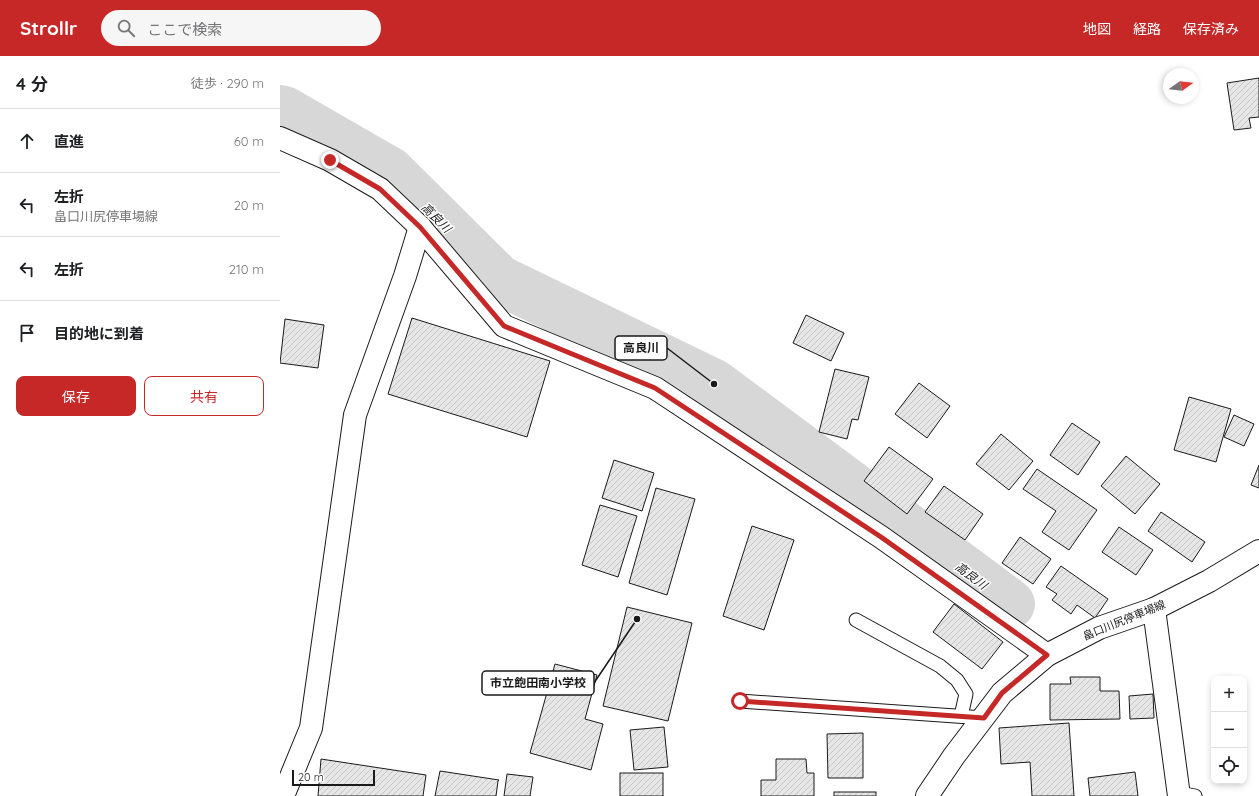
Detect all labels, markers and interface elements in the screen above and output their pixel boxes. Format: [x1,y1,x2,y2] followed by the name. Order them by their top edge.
[101,10,381,46] search box
[20,16,77,40] text: Strollr
[115,17,137,39] icon: search
[147,20,222,39] text: ここで検索
[1083,20,1111,38] text: 地図
[1133,20,1161,38] text: 経路
[1183,20,1239,38] text: 保存済み
[1163,68,1199,104] north arrow
[16,73,48,94] text: 4 分
[191,75,264,91] text: 徒歩 · 290 m
[16,130,38,152] icon: ahead
[54,132,84,151] text: 直進
[234,133,264,149] text: 60 m
[321,151,339,169] route end
[54,187,84,206] text: 左折
[16,194,38,216] icon: left
[234,197,264,213] text: 20 m
[418,200,456,237] water label: 高良川
[54,208,158,224] text: 畠口川尻停車場線
[16,258,38,280] icon: left
[54,260,84,279] text: 左折
[229,261,264,277] text: 210 m
[16,322,38,344] icon: arrive
[54,324,144,343] text: 目的地に到着
[615,336,667,360] callout: 高良川
[623,340,659,355] text: 高良川
[16,376,136,416] button: 保存
[144,376,264,416] button: 共有
[952,559,992,594] water label: 高良川
[1081,597,1167,643] street label: 畠口川尻停車場線
[482,671,594,695] callout: 市立飽田南小学校
[490,675,586,690] text: 市立飽田南小学校
[1211,676,1247,784] map controls
[1211,676,1247,712] button: +
[731,692,749,710] route start
[1211,712,1247,748] button: −
[1211,748,1247,784] button: locate
[292,768,375,787] scale bar
[298,770,324,784] text: 20 m

